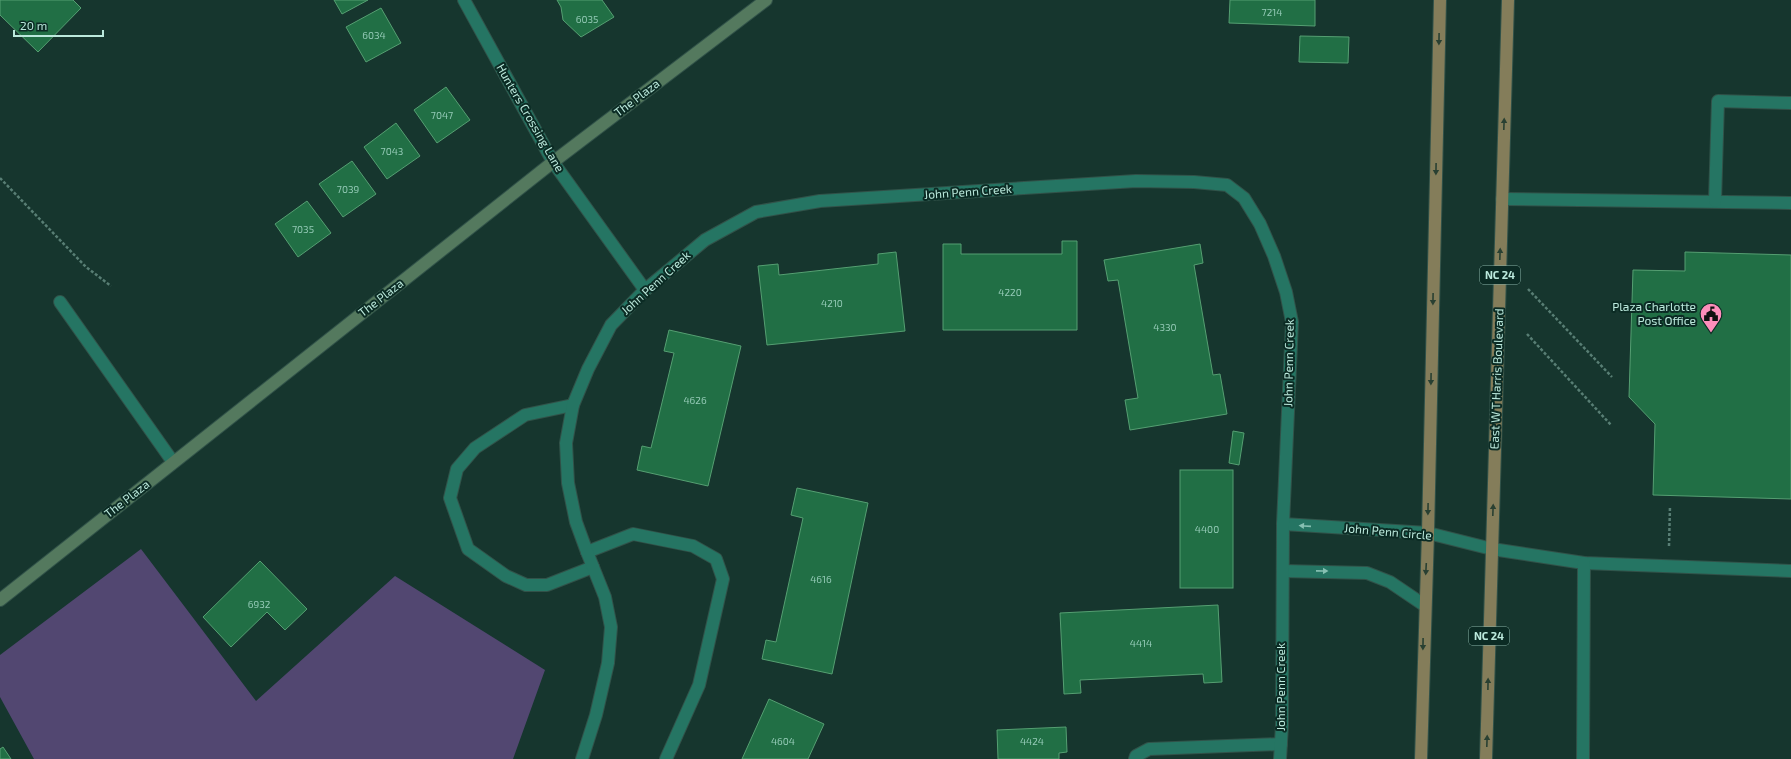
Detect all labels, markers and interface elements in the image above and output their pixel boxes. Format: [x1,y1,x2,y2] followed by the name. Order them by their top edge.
[1262,6,1282,18] house number: 7214
[14,12,103,38] scale bar
[576,13,598,25] house number: 6035
[20,18,47,32] text: 20 m
[362,29,386,41] house number: 6034
[1436,33,1442,46] one-way arrow
[494,61,568,174] street label: Hunters Crossing Lane
[611,76,662,119] street label: The Plaza
[431,109,453,121] house number: 7047
[1501,117,1507,130] one-way arrow
[381,145,403,157] house number: 7043
[1433,163,1439,176] one-way arrow
[924,181,1012,201] street label: John Penn Creek
[337,183,359,195] house number: 7039
[292,223,314,235] house number: 7035
[618,248,693,317] street label: John Penn Creek
[1497,248,1504,260] one-way arrow
[1480,266,1520,284] road number: NC 24
[355,275,406,319] street label: The Plaza
[998,286,1022,298] house number: 4220
[1430,293,1436,306] one-way arrow
[821,297,843,309] house number: 4210
[1612,299,1696,327] place label: Plaza Charlotte Post Office
[1698,301,1724,334] public building icon: Plaza Charlotte Post Office
[1487,308,1505,450] street label: East W T Harris Boulevard
[1280,319,1296,407] street label: John Penn Creek
[1153,321,1177,333] house number: 4330
[1428,373,1434,386] one-way arrow
[683,394,707,406] house number: 4626
[101,476,152,520] street label: The Plaza
[1425,503,1431,516] one-way arrow
[1489,504,1496,516] one-way arrow
[1344,520,1432,542] street label: John Penn Circle
[1299,522,1311,529] one-way arrow
[1195,523,1219,535] house number: 4400
[1423,563,1429,576] one-way arrow
[1316,568,1329,574] one-way arrow
[810,573,832,585] house number: 4616
[248,598,271,610] house number: 6932
[1469,627,1509,645] road number: NC 24
[1130,637,1152,649] house number: 4414
[1420,638,1427,650] one-way arrow
[1273,643,1287,731] street label: John Penn Creek
[1485,677,1491,690] one-way arrow
[771,735,795,747] house number: 4604
[1020,735,1044,747] house number: 4424
[1483,735,1490,747] one-way arrow

